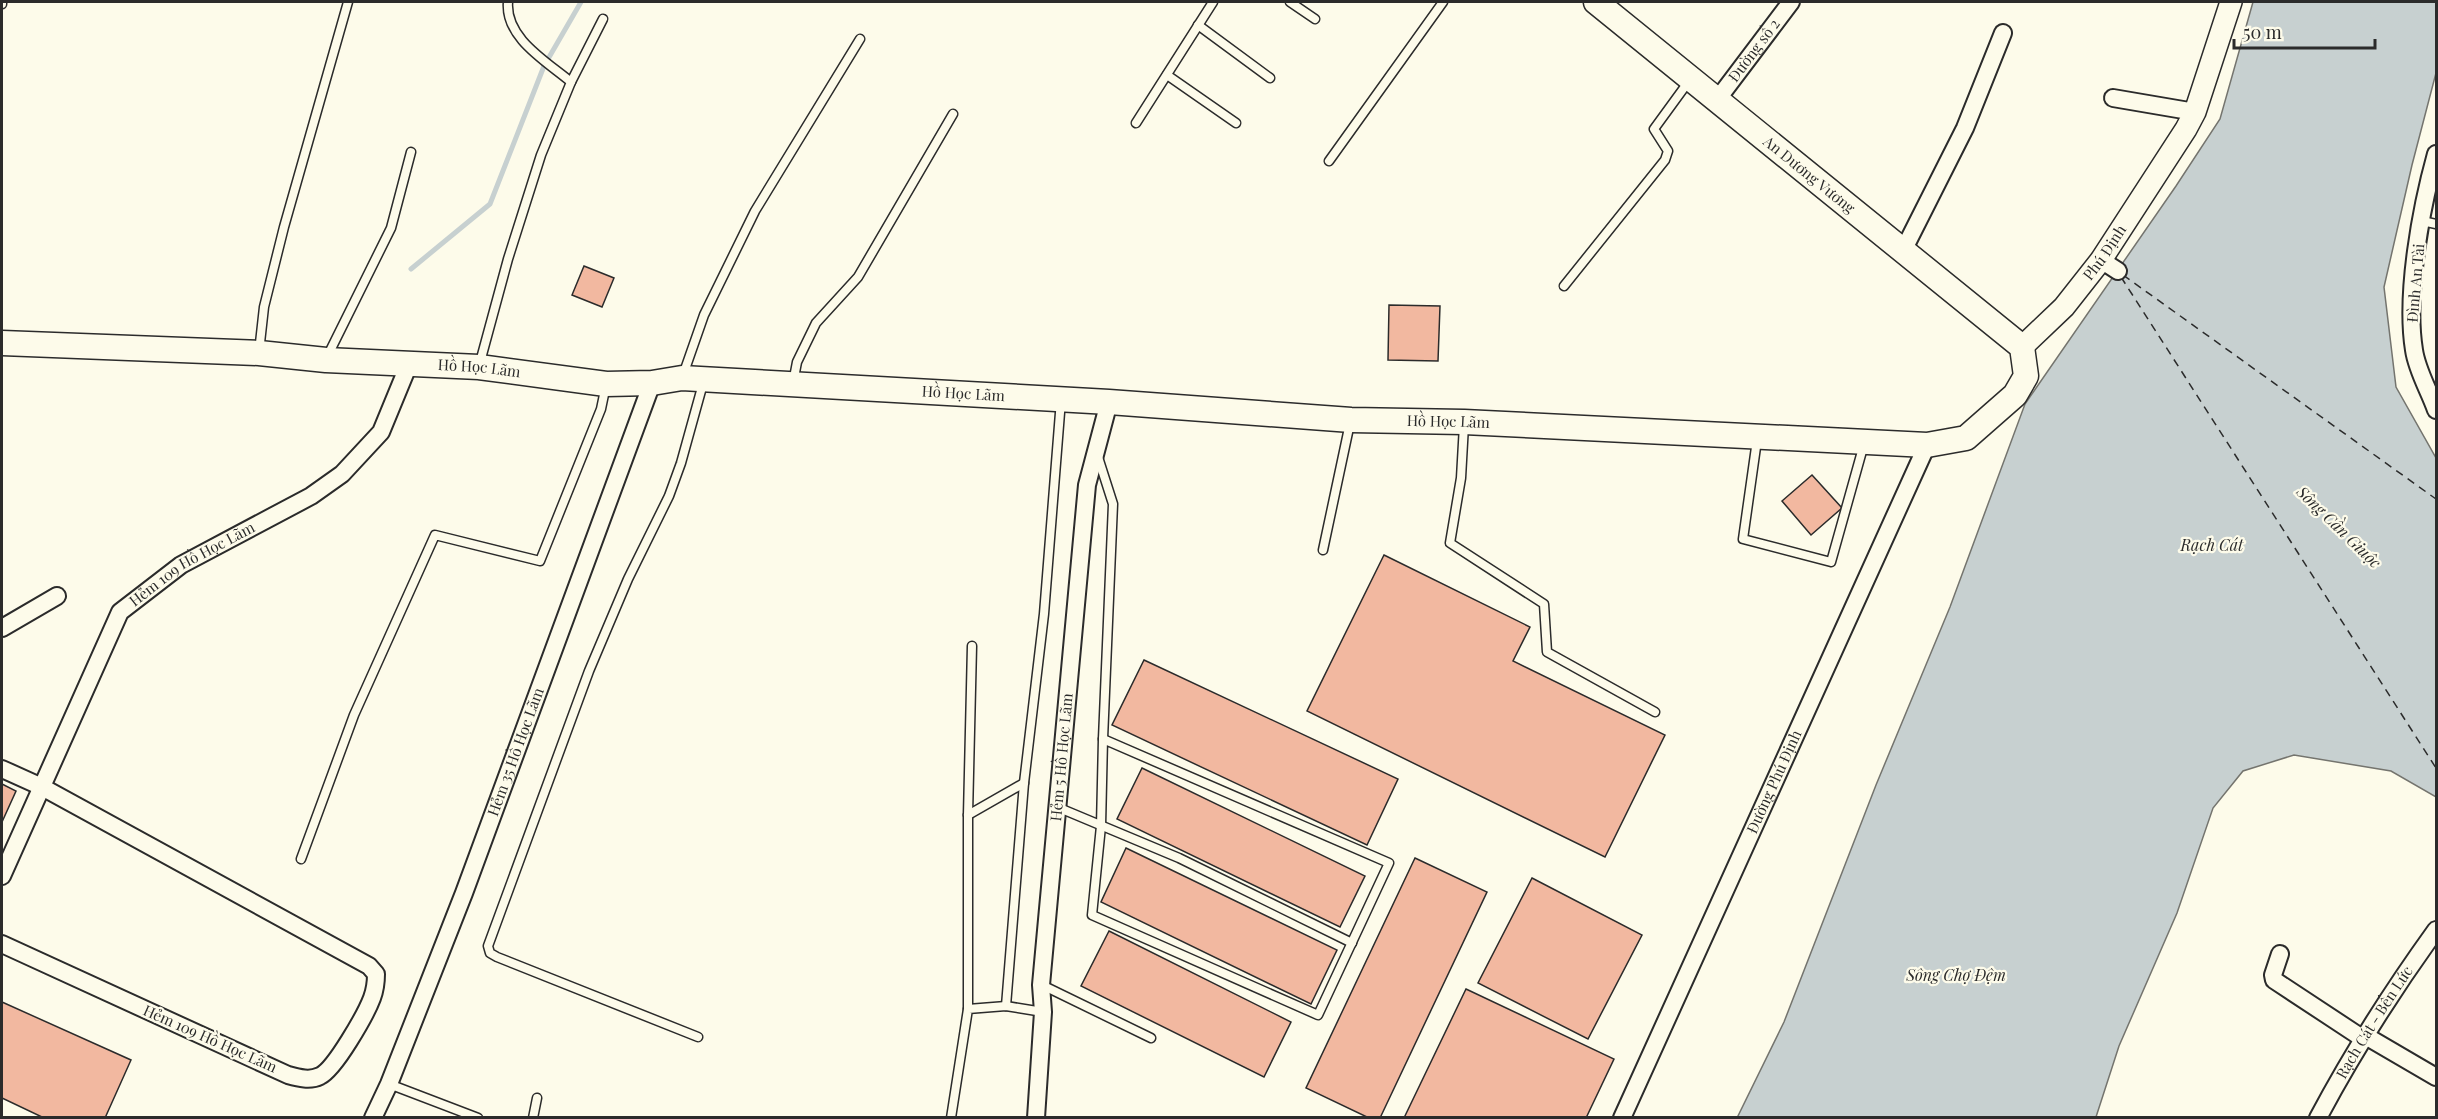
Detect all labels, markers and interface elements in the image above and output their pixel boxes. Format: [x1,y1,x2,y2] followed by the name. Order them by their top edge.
[2234,12,2375,50] scale bar
[1723,14,1784,86] street label: Đường số 2
[2243,20,2282,44] text: 50 m
[1759,130,1860,218] street label: An Dương Vương
[2078,221,2130,284] street label: Phú Định
[2402,242,2428,323] street label: Đình An Tài
[437,354,523,382] street label: Hồ Học Lãm
[921,380,1006,405] street label: Hồ Học Lãm
[1407,409,1491,432] street label: Hồ Học Lãm
[2292,479,2387,572] water label: Sông Cần Giuộc
[125,516,258,610] street label: Hẻm 109 Hồ Học Lãm
[2180,534,2244,555] water label: Rạch Cát
[482,684,548,819] street label: Hẻm 35 Hồ Học Lãm
[1045,692,1077,822] street label: Hẻm 5 Hồ Học Lãm
[1741,727,1806,836] street label: Đường Phú Định
[2331,962,2417,1082] street label: Rạch Cát - Bến Lức
[1905,964,2006,985] water label: Sông Chợ Đệm
[140,999,282,1077] street label: Hẻm 109 Hồ Học Lãm

